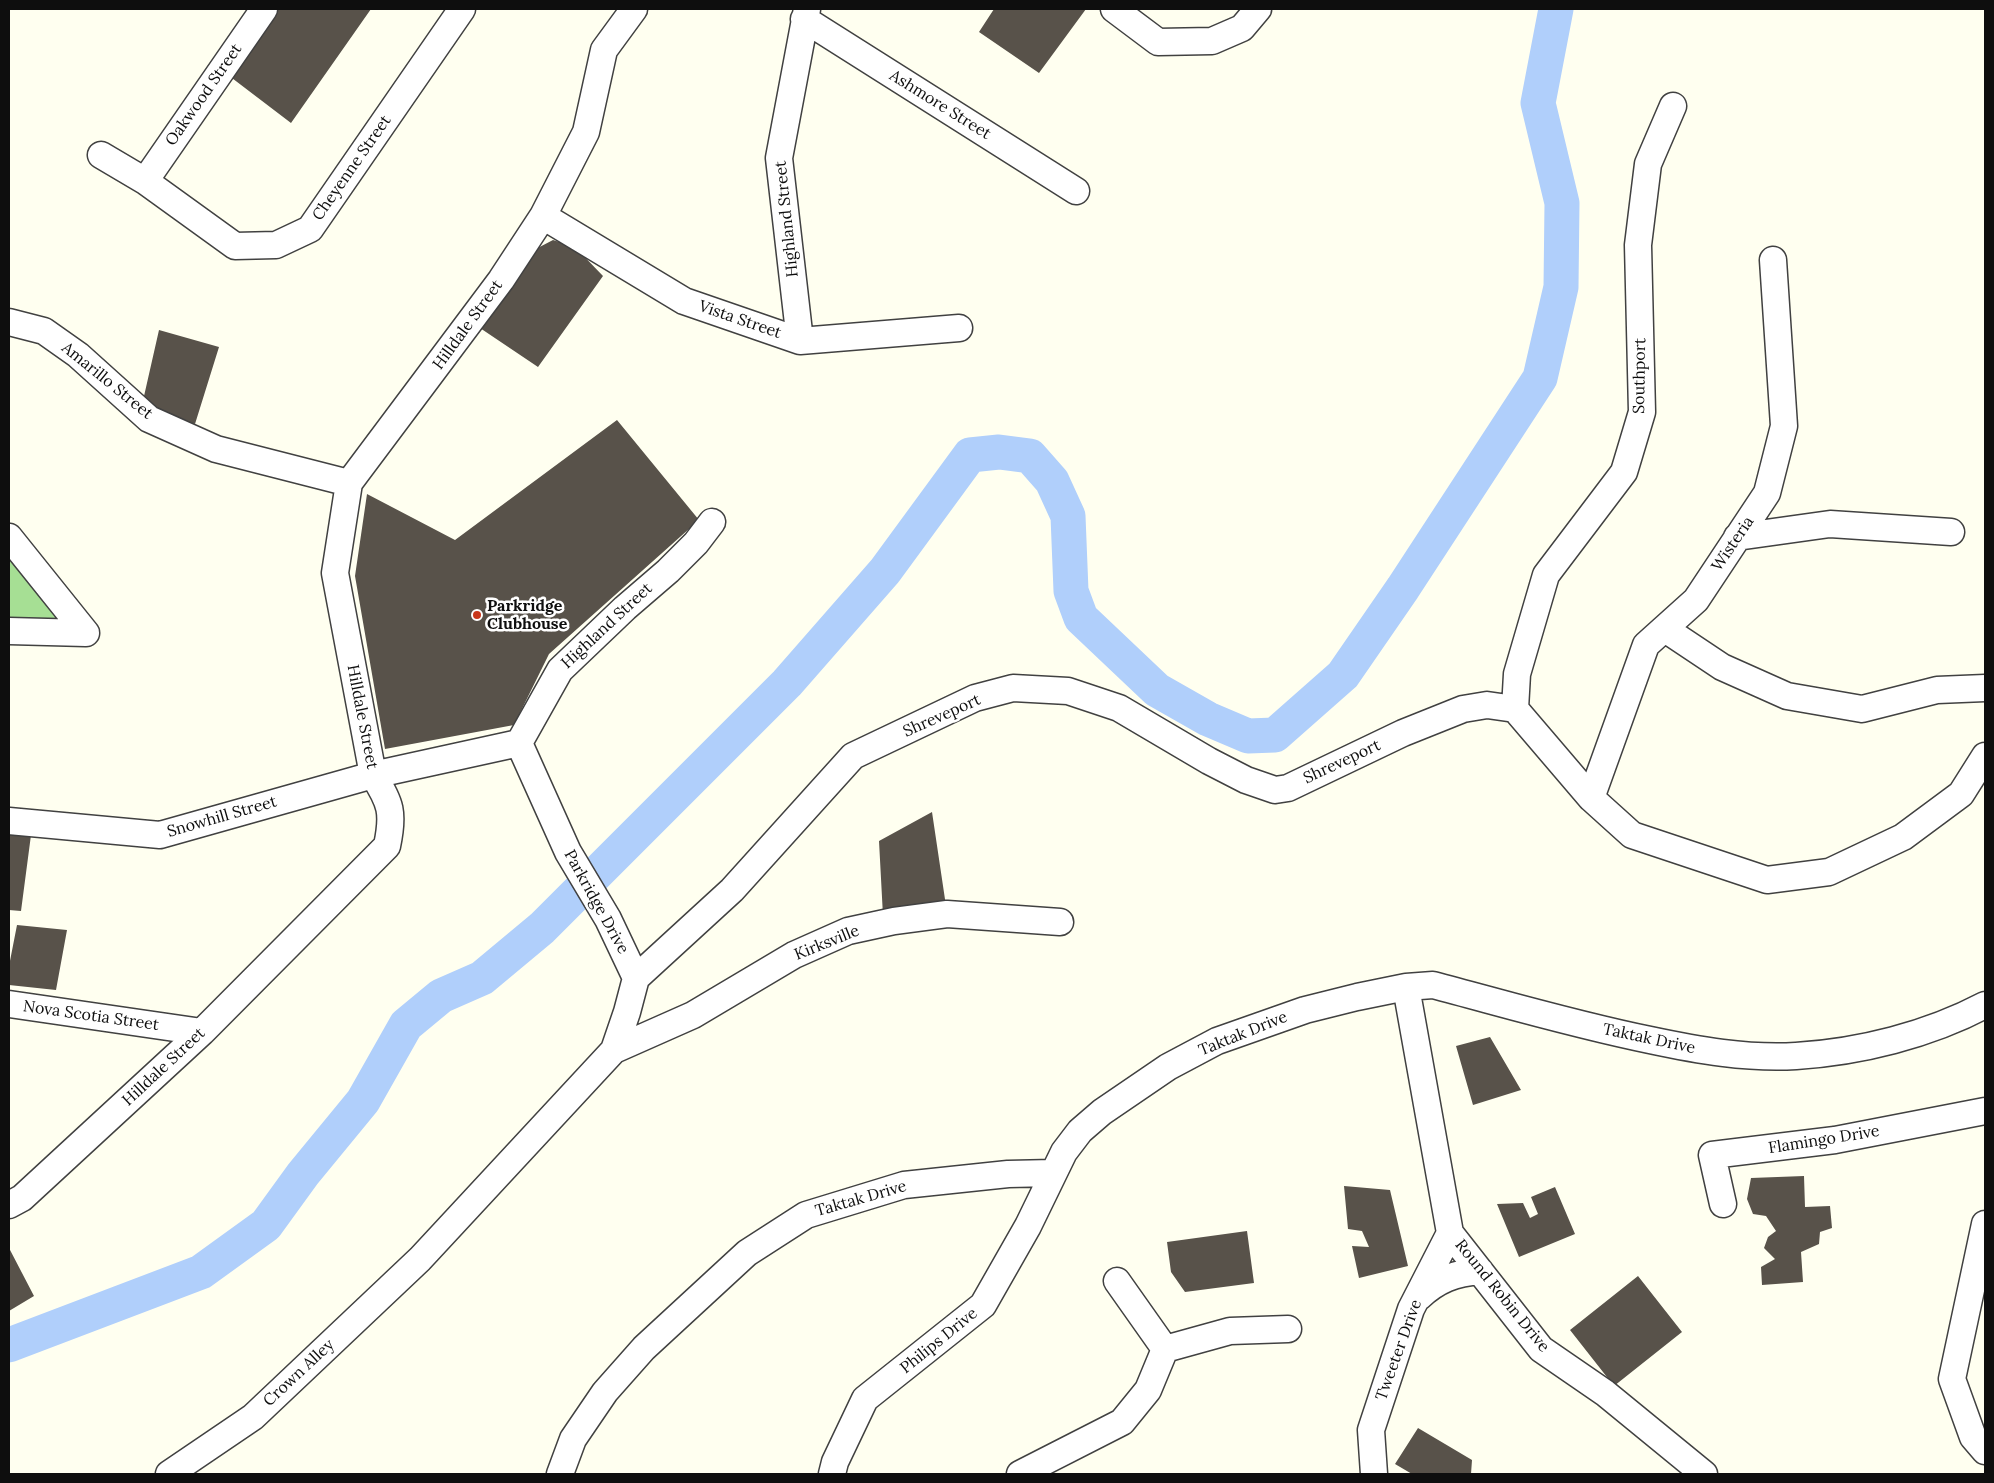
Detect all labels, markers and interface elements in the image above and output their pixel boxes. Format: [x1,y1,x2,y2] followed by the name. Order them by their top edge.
[162,40,246,150] street label: Oakwood Street
[886,66,994,144] street label: Ashmore Street
[309,112,395,224] street label: Cheyenne Street
[771,160,803,278] street label: Highland Street
[429,276,507,374] street label: Hilldale Street
[696,297,784,343] street label: Vista Street
[58,338,156,424] street label: Amarillo Street
[1630,338,1650,414] street label: Southport
[1708,513,1758,575] street label: Wisteria
[558,579,656,673] street label: Highland Street
[487,596,567,634] place label: Parkridge Clubhouse
[471,609,483,621] marker: Parkridge Clubhouse
[342,663,382,771] street label: Hilldale Street
[900,690,984,742] street label: Shreveport
[1300,736,1384,788] street label: Shreveport
[165,792,279,842] street label: Snowhill Street
[559,847,633,957] street label: Parkridge Drive
[792,921,862,965] street label: Kirksville
[22,997,160,1035] street label: Nova Scotia Street
[1196,1007,1290,1061] street label: Taktak Drive
[1601,1020,1697,1058] street label: Taktak Drive
[119,1024,209,1110] street label: Hilldale Street
[1767,1122,1881,1158] street label: Flamingo Drive
[813,1177,909,1221] street label: Taktak Drive
[1451,1236,1553,1356] street label: Round Robin Drive
[1372,1297,1426,1403] street label: Tweeter Drive
[897,1304,981,1378] street label: Philips Drive
[260,1335,338,1411] street label: Crown Alley

